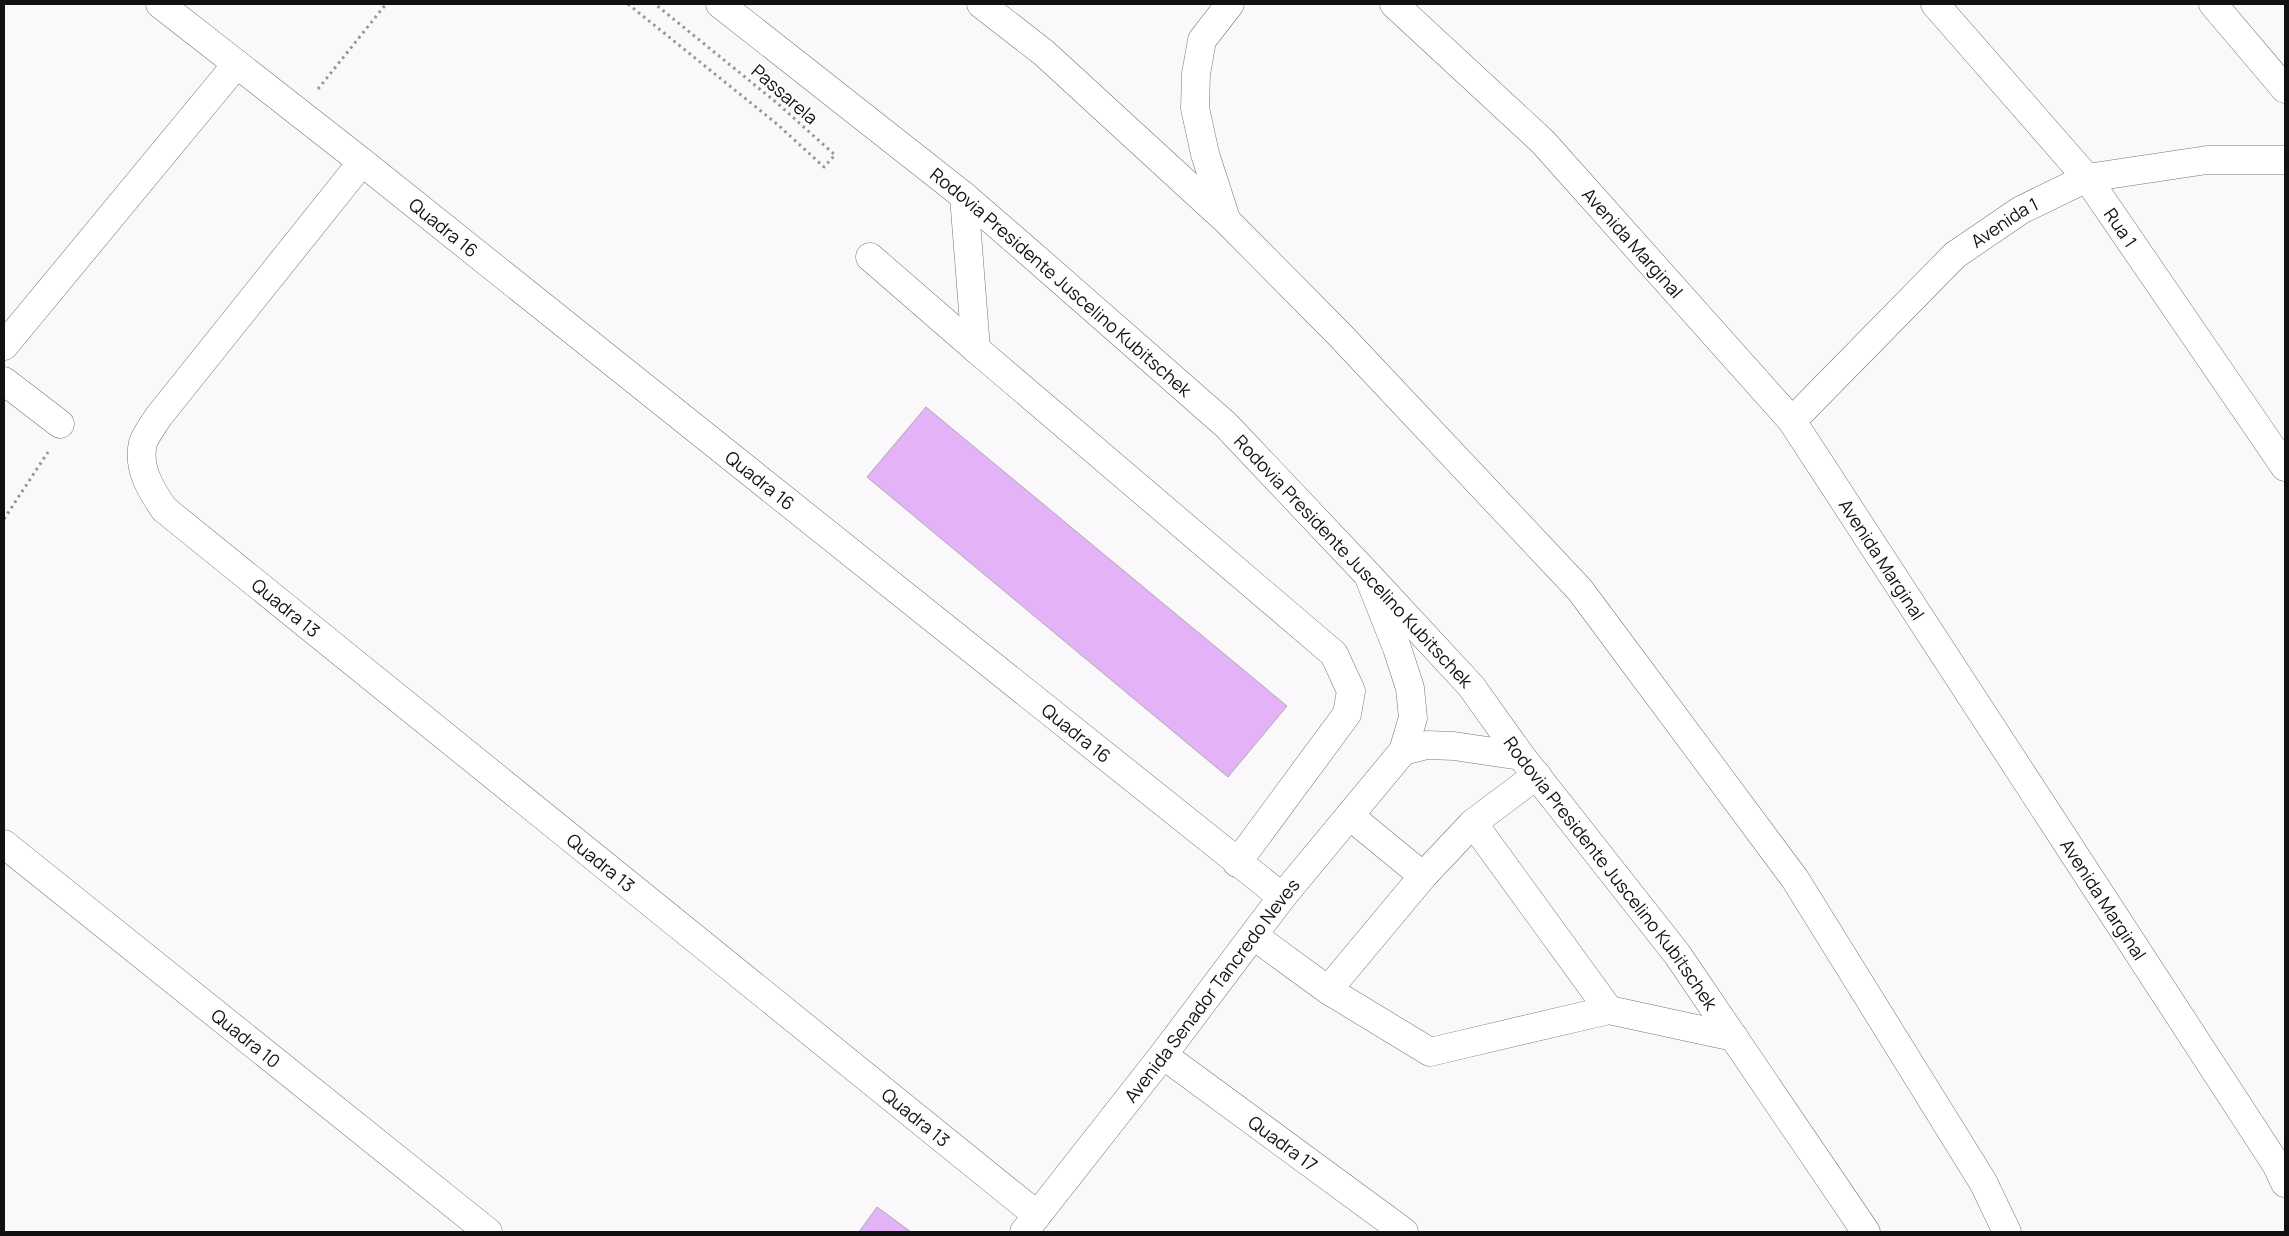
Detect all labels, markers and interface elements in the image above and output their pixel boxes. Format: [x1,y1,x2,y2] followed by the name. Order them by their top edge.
[747,59,823,129] street label: Passarela
[925,162,1198,402] street label: Rodovia Presidente Juscelino Kubitschek
[1577,182,1688,303] street label: Avenida Marginal
[404,192,483,262] street label: Quadra 16
[1966,192,2042,253] street label: Avenida 1
[2099,203,2143,252] street label: Rua 1
[1229,429,1479,693] street label: Rodovia Presidente Juscelino Kubitschek
[720,445,800,515] street label: Quadra 16
[1834,494,1930,624] street label: Avenida Marginal
[247,573,325,643] street label: Quadra 13
[1037,698,1116,768] street label: Quadra 16
[1499,731,1724,1015] street label: Rodovia Presidente Juscelino Kubitschek
[562,828,640,897] street label: Quadra 13
[2055,834,2152,965] street label: Avenida Marginal
[1118,873,1305,1107] street label: Avenida Senador Tancredo Neves
[206,1003,285,1073] street label: Quadra 10
[877,1082,955,1152] street label: Quadra 13
[1244,1110,1323,1177] street label: Quadra 17

